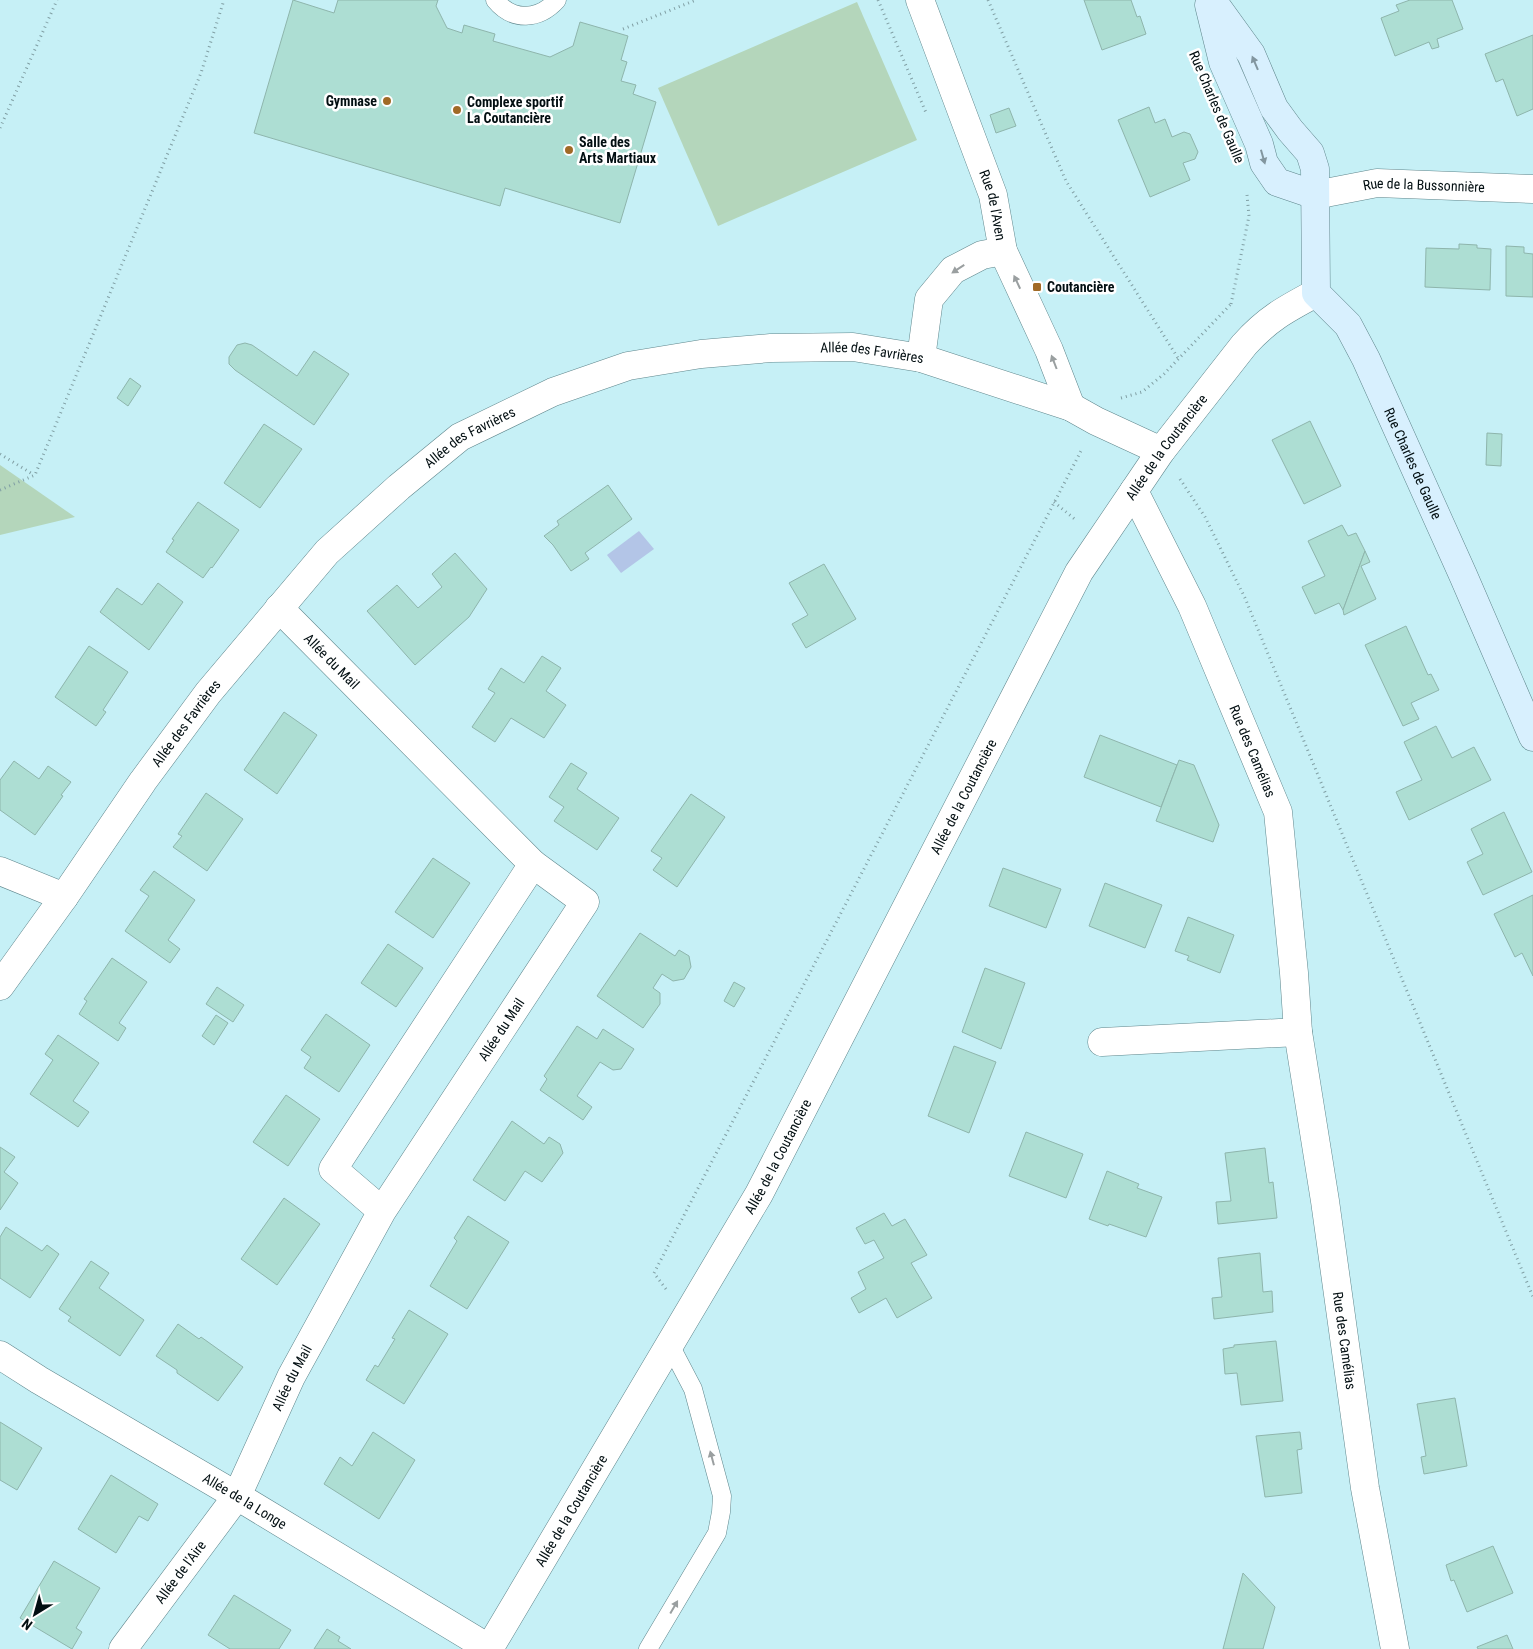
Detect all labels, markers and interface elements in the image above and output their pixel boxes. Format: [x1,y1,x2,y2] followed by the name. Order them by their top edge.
[1186,48,1248,166] street label: Rue Charles de Gaulle
[1251,55,1259,70] one-way arrow
[326,93,377,109] place label: Gymnase
[467,94,564,126] place label: Complexe sportif La Coutancière
[381,95,393,107] marker: Gymnase
[451,104,463,116] marker: Complexe sportif La Coutancière
[579,134,657,166] place label: Salle des Arts Martiaux
[563,144,575,156] marker: Salle des Arts Martiaux
[1259,150,1267,165] one-way arrow
[976,167,1009,242] street label: Rue de l'Aven
[1361,175,1486,195] street label: Rue de la Bussonnière
[951,264,965,273] one-way arrow
[1012,275,1020,289] one-way arrow
[1047,279,1115,295] place label: Coutancière
[1031,281,1043,293] marker: Coutancière
[820,339,925,366] street label: Allée des Favrières
[1050,354,1058,369] one-way arrow
[1122,391,1211,503] street label: Allée de la Coutancière
[421,404,518,471] street label: Allée des Favrières
[1381,405,1445,522] street label: Rue Charles de Gaulle
[301,630,363,692] street label: Allée du Mail
[148,677,224,770] street label: Allée des Favrières
[1226,703,1279,800] street label: Rue des Camélias
[927,736,1000,857] street label: Allée de la Coutancière
[475,995,528,1064] street label: Allée du Mail
[741,1096,815,1217] street label: Allée de la Coutancière
[1330,1291,1359,1390] street label: Rue des Camélias
[269,1342,315,1413] street label: Allée du Mail
[532,1451,611,1569] street label: Allée de la Coutancière
[708,1451,716,1466] one-way arrow
[200,1470,290,1532] street label: Allée de la Longe
[152,1537,209,1607] street label: Allée de l'Aire
[10,1589,60,1639] north arrow
[669,1601,678,1614] one-way arrow
[19,1615,35,1633] text: N

